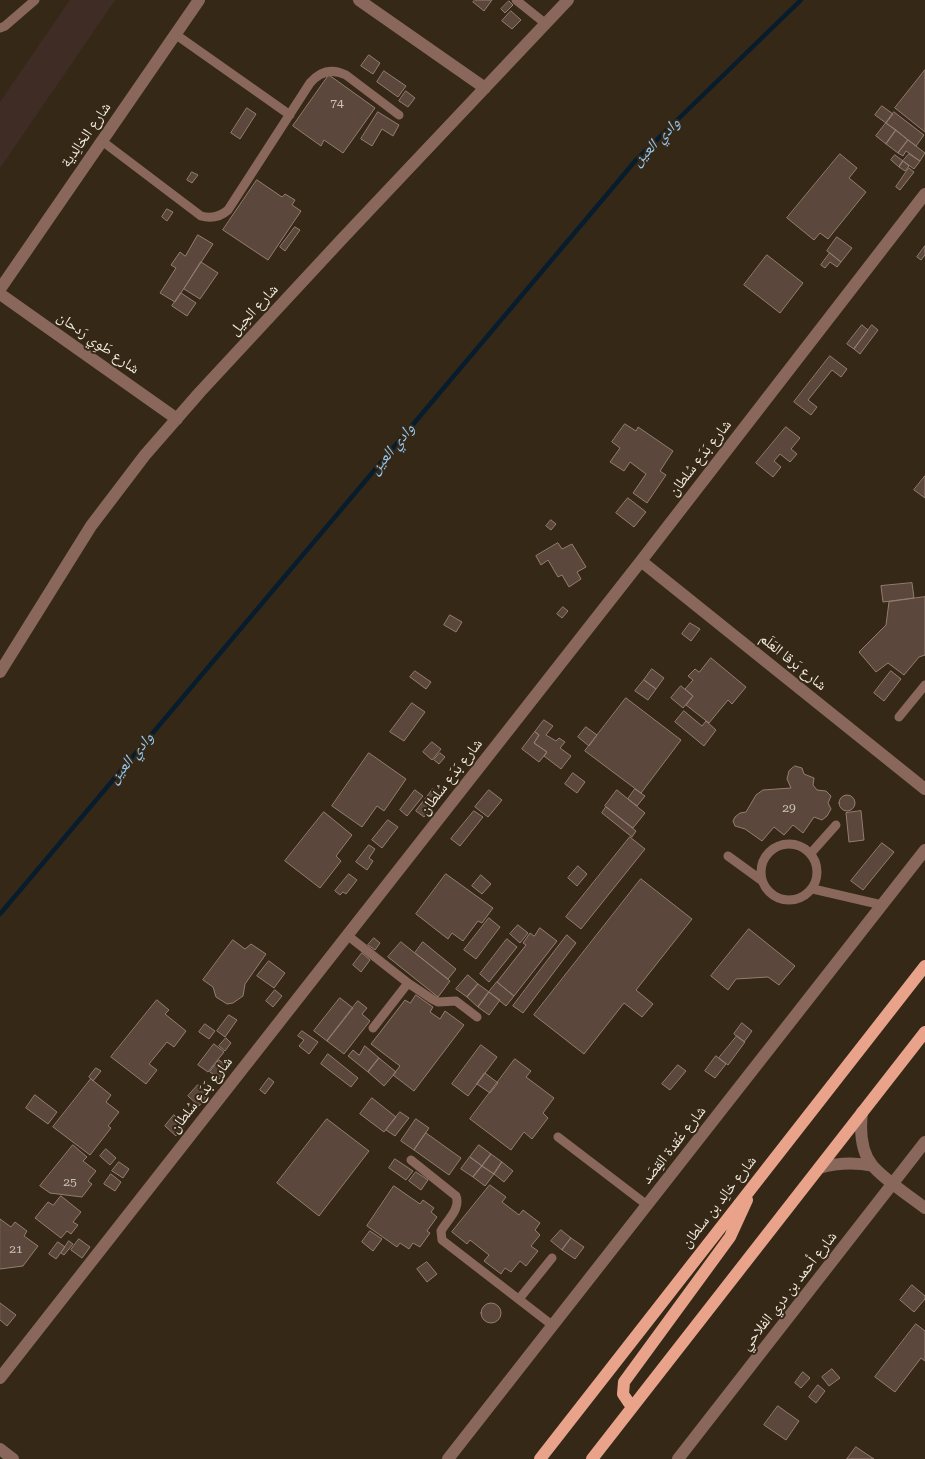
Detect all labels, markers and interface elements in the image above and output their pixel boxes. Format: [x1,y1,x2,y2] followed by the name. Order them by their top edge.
[330,96,344,110] house number: 74
[57,99,115,171] street label: شارع الخالِدية
[628,114,684,170] water label: وادي العين
[226,281,282,339] street label: شارع الحِيل
[53,308,143,378] street label: شارع طَوِي رَدحان
[665,416,735,500] street label: شارع بَدَع سُلطان
[365,420,419,478] water label: وادي العين
[756,630,830,694] street label: شارع بَرقا العَلَم
[104,729,158,787] water label: وادي العين
[416,735,486,819] street label: شارع بَدَع سُلطان
[782,801,796,815] house number: 29
[166,1053,236,1137] street label: شارع بَدَع سُلطان
[638,1102,710,1188] street label: شارع عُقدة القِصَد
[677,1152,761,1252] street label: شارع خالِد بن سلطان
[63,1175,77,1189] house number: 25
[737,1228,841,1354] street label: شارع أحمد بن دري الفلاحي
[9,1242,23,1256] house number: 21

